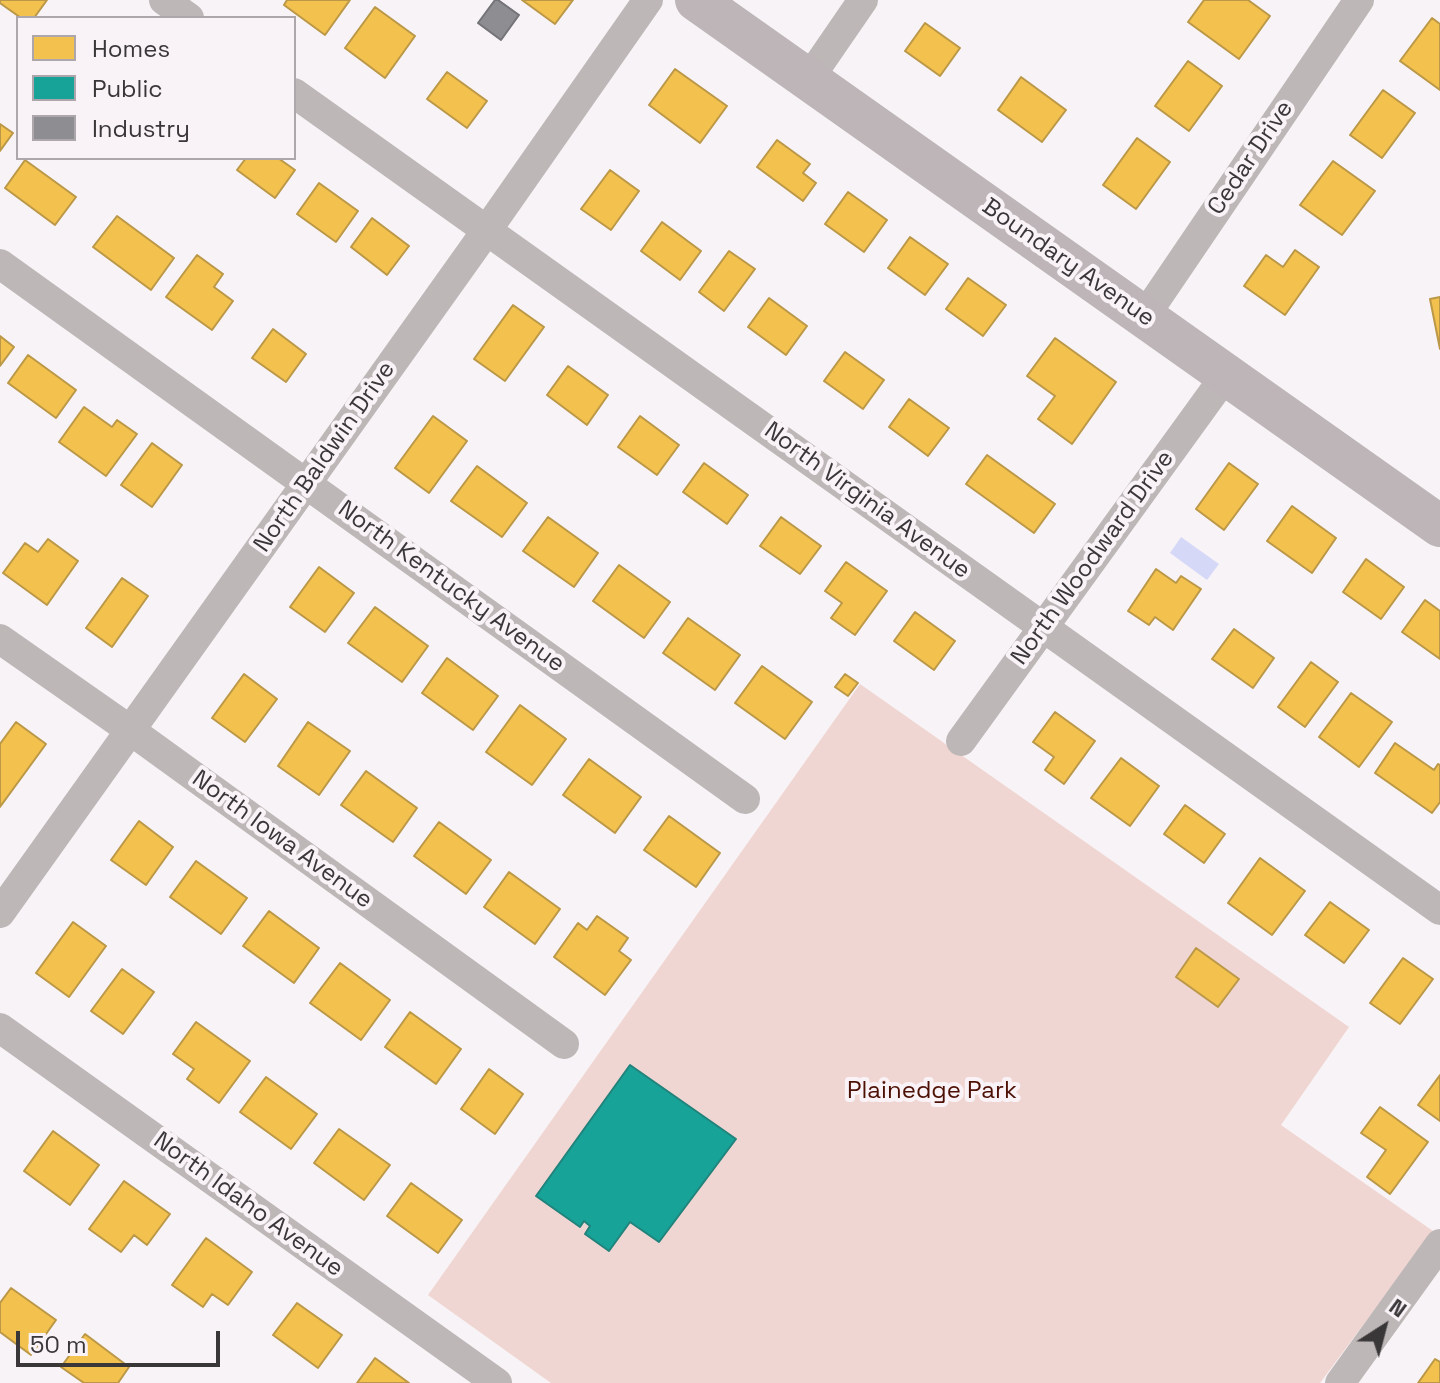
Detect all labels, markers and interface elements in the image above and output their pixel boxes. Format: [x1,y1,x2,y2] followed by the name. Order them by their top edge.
[16,16,296,160] legend
[92,33,170,64] text: Homes
[92,73,163,104] text: Public
[1202,95,1300,221] street label: Cedar Drive
[92,113,190,144] text: Industry
[976,193,1160,333] street label: Boundary Avenue
[248,356,402,558] street label: North Baldwin Drive
[758,417,976,585] street label: North Virginia Avenue
[1006,445,1180,671] street label: North Woodward Drive
[332,495,570,679] street label: North Kentucky Avenue
[186,765,378,915] street label: North Iowa Avenue
[847,1077,1017,1105] park label: Plainedge Park
[148,1127,348,1283] street label: North Idaho Avenue
[1344,1287,1424,1367] north arrow
[1384,1292,1412,1323] text: N
[20,1315,224,1365] scale bar
[30,1329,87,1360] text: 50 m

